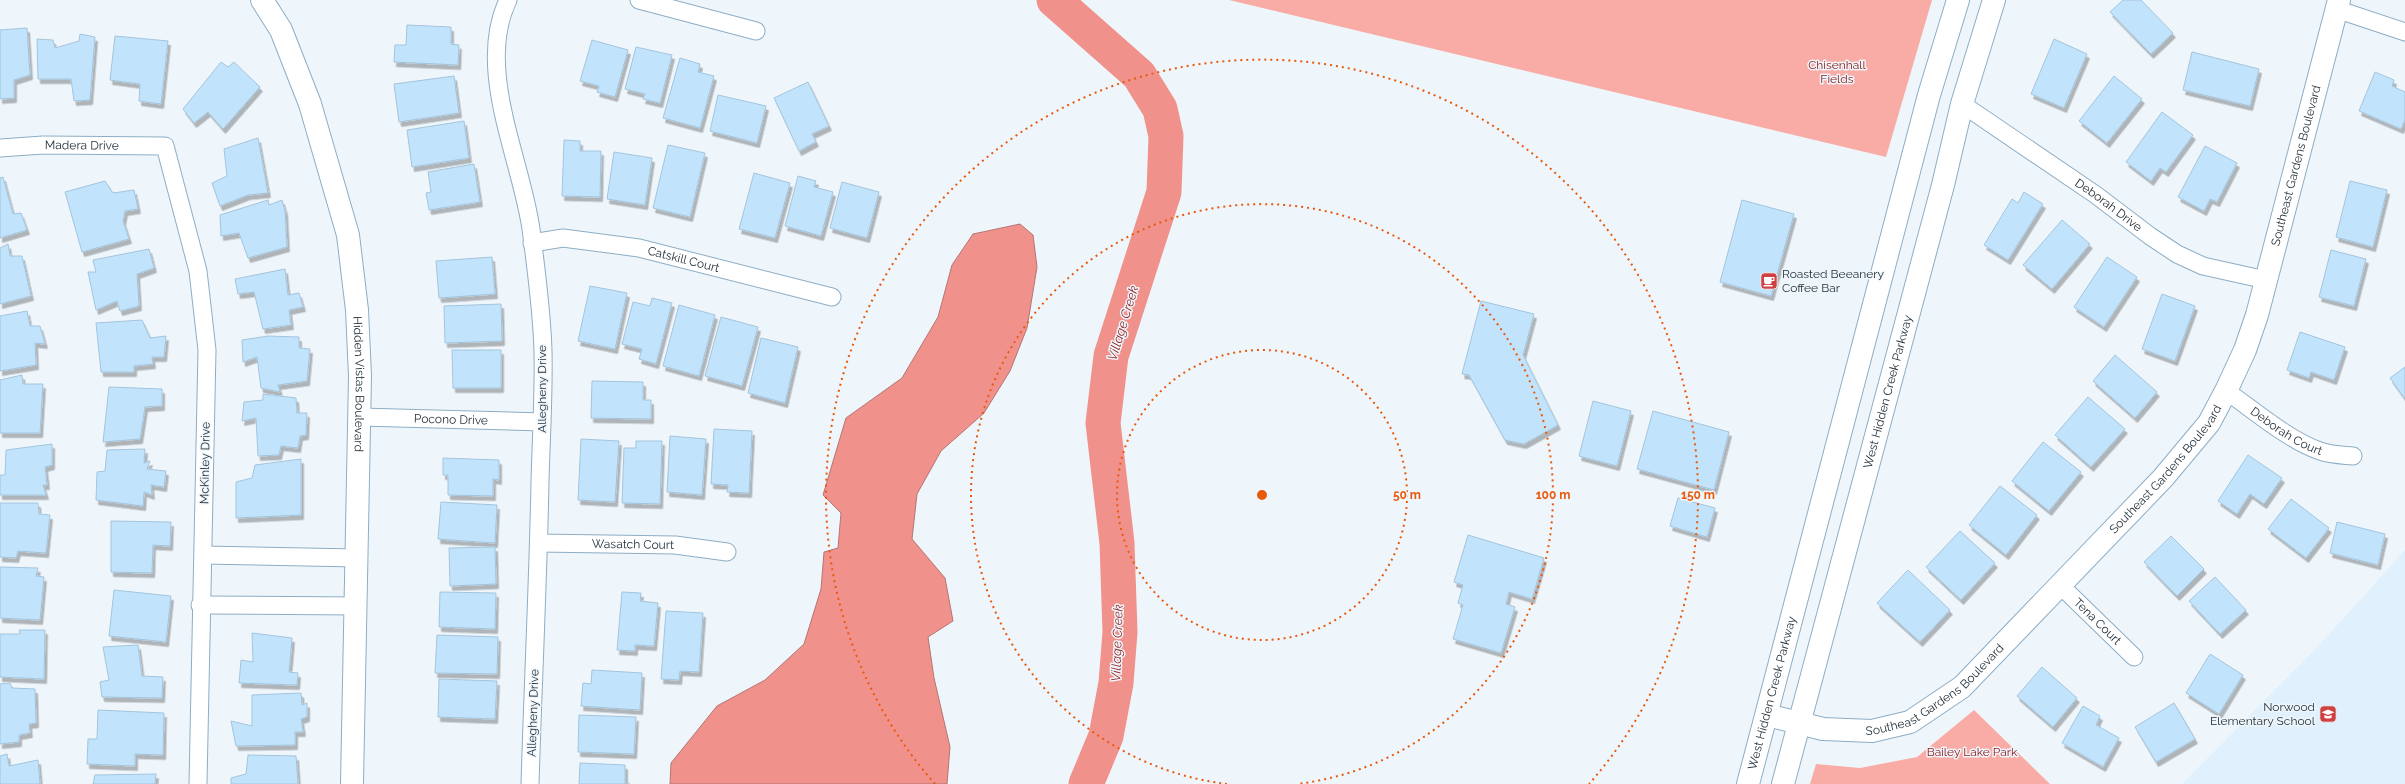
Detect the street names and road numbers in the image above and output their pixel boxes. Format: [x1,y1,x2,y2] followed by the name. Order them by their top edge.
[2268,84,2324,247] street label: Southeast Gardens Boulevard
[45,138,119,153] street label: Madera Drive
[2072,176,2145,234] street label: Deborah Drive
[646,243,721,275] street label: Catskill Court
[1861,313,1915,470] street label: West Hidden Creek Parkway
[350,316,367,452] street label: Hidden Vistas Boulevard
[535,345,549,433] street label: Allegheny Drive
[2107,402,2224,536] street label: Southeast Gardens Boulevard
[2248,404,2324,458] street label: Deborah Court
[414,411,488,428] street label: Pocono Drive
[197,422,213,504] street label: McKinley Drive
[592,537,674,552] street label: Wasatch Court
[2071,595,2124,648] street label: Tena Court
[1745,614,1799,771] street label: West Hidden Creek Parkway
[1865,641,2007,738] street label: Southeast Gardens Boulevard
[524,669,542,757] street label: Allegheny Drive

